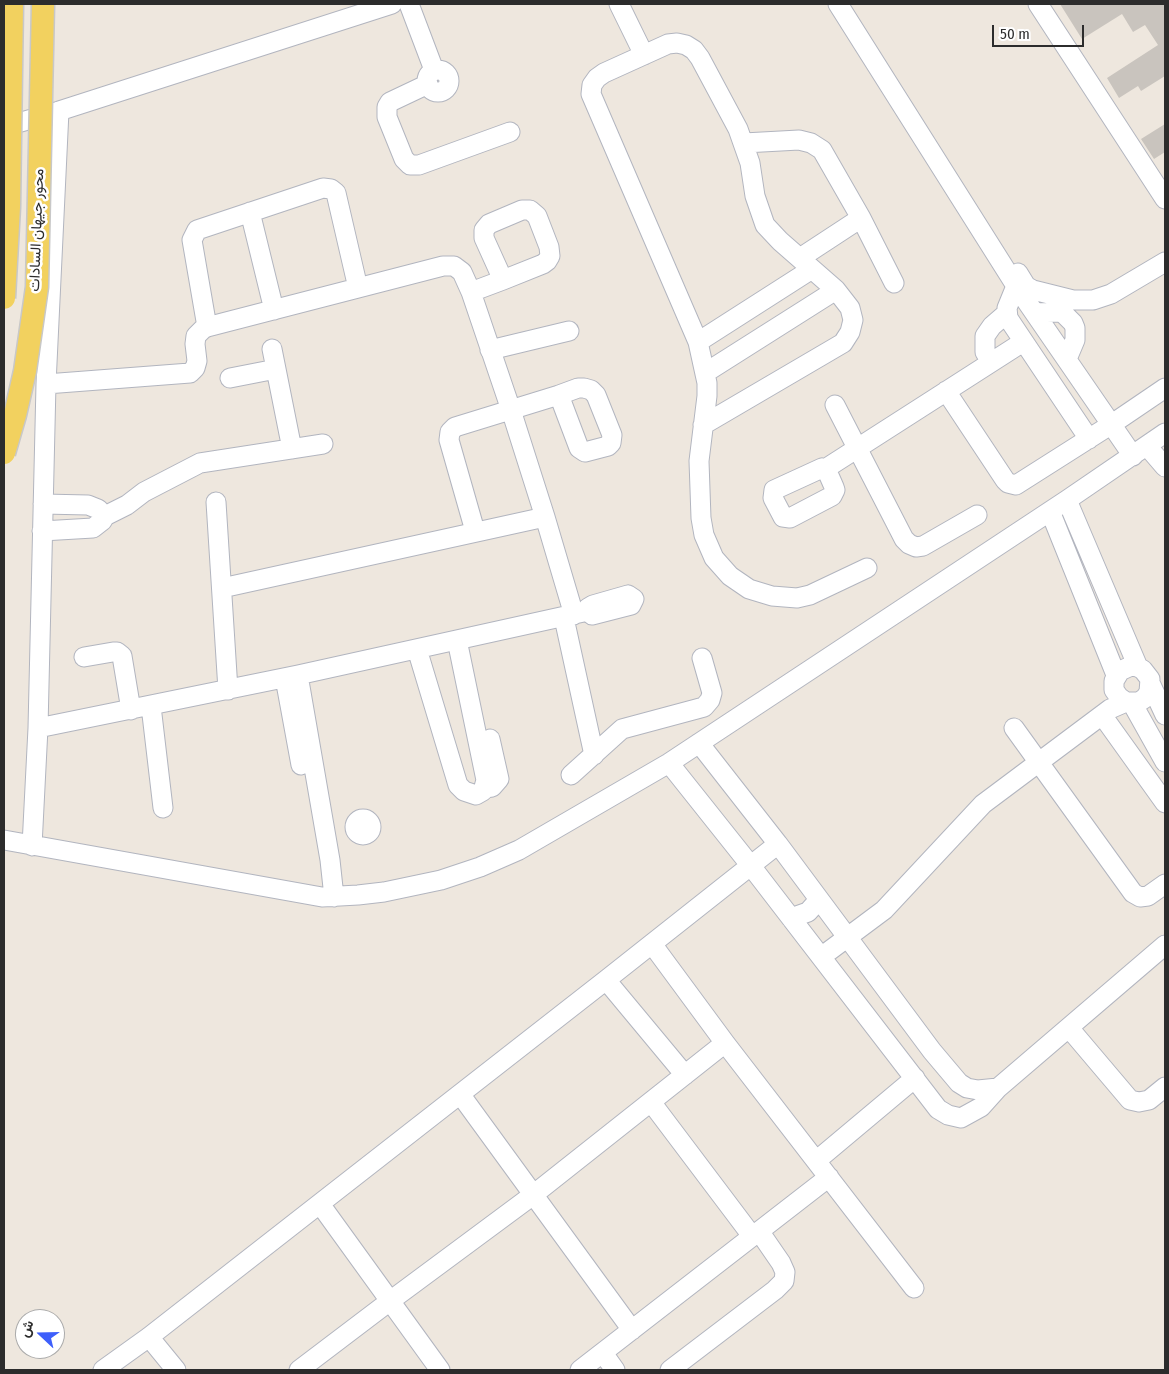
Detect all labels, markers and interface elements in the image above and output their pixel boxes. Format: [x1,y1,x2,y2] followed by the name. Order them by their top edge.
[994,15,1086,47] scale bar
[1000,25,1030,43] text: 50 m
[26,168,48,292] street label: محور جيهان السادات
[15,1309,65,1359] north arrow
[16,1318,37,1340] text: ش

